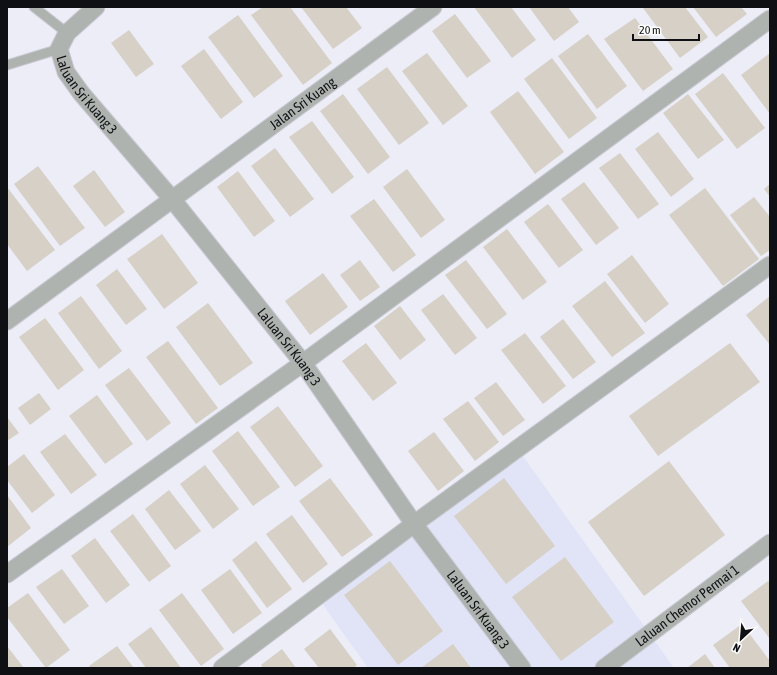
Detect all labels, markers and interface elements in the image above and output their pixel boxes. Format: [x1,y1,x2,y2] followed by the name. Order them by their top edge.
[633,16,699,42] scale bar
[639,23,661,37] text: 20 m
[53,53,121,137] street label: Laluan Sri Kuang 3
[266,74,339,133] street label: Jalan Sri Kuang
[254,305,324,389] street label: Laluan Sri Kuang 3
[632,561,742,650] street label: Laluan Chemor Permai 1
[444,567,513,652] street label: Laluan Sri Kuang 3
[721,619,761,659] north arrow
[731,641,742,655] text: N

